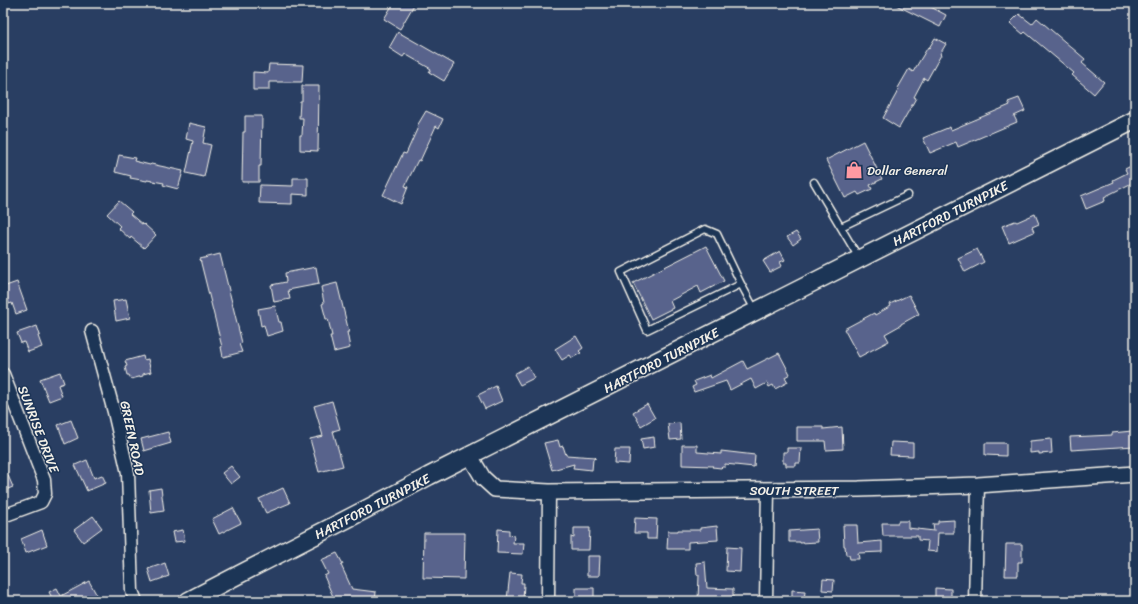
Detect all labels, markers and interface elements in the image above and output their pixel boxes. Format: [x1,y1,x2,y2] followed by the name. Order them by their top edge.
[867,159,948,182] place label: Dollar General
[844,160,864,180] shop icon: Dollar General
[888,174,1013,253] street label: HARTFORD TURNPIKE
[599,321,724,400] street label: HARTFORD TURNPIKE
[11,382,66,477] street label: SUNRISE DRIVE
[113,399,152,478] street label: GREEN ROAD
[310,467,435,546] street label: HARTFORD TURNPIKE
[749,479,839,502] street label: SOUTH STREET

